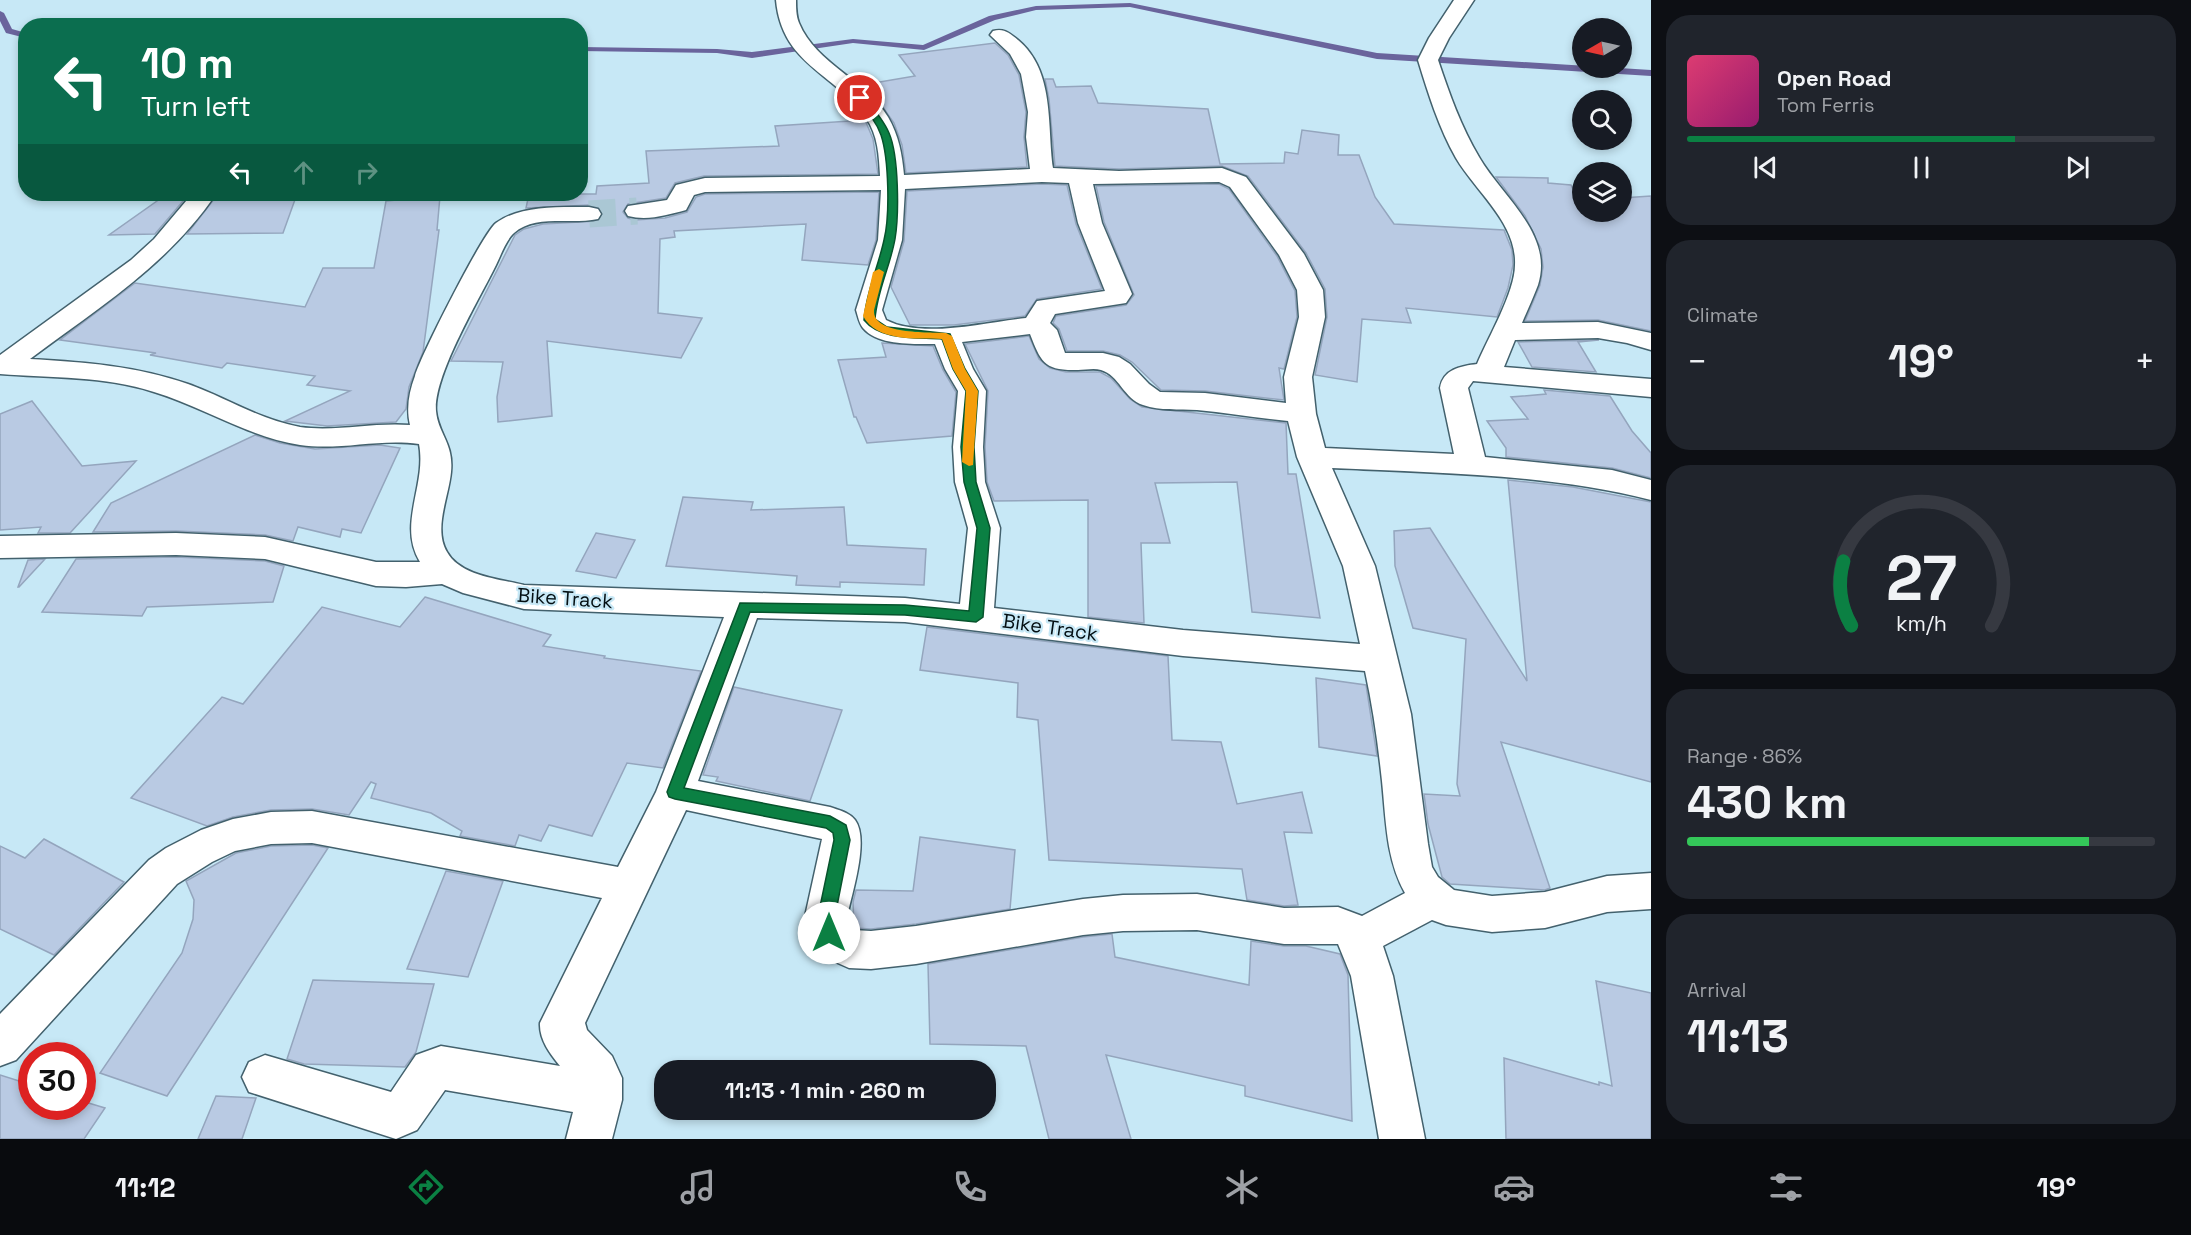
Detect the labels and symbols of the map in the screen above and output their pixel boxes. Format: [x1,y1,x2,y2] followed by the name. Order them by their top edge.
[1572,18,1632,78] north arrow
[834,72,885,123] pin
[516,582,614,614] street label: Bike Track
[1001,607,1100,647] street label: Bike Track
[797,901,861,965] position arrow
[18,1042,96,1120] speed limit sign: 30

